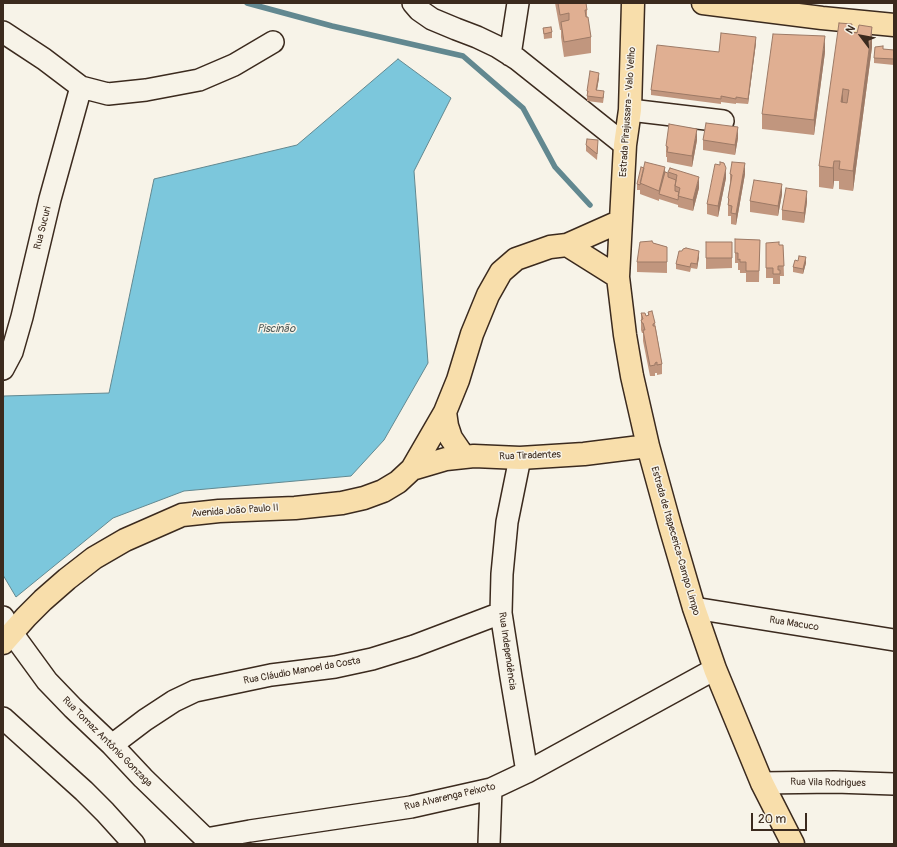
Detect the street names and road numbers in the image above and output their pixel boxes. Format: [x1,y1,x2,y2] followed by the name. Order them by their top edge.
[617,46,639,178] street label: Estrada Pirajussara - Valo Velho
[32,205,54,251] street label: Rua Sucuri
[499,449,561,463] street label: Rua Tiradentes
[648,465,702,617] street label: Estrada de Itapecerica-Campo Limpo
[191,502,279,520] street label: Avenida João Paulo II
[496,611,518,691] street label: Rua Independência
[768,614,820,634] street label: Rua Macuco
[242,655,362,687] street label: Rua Cláudio Manoel da Costa
[60,695,154,789] street label: Rua Tomaz Antônio Gonzaga
[790,776,866,790] street label: Rua Vila Rodrigues
[403,781,497,813] street label: Rua Alvarenga Peixoto

